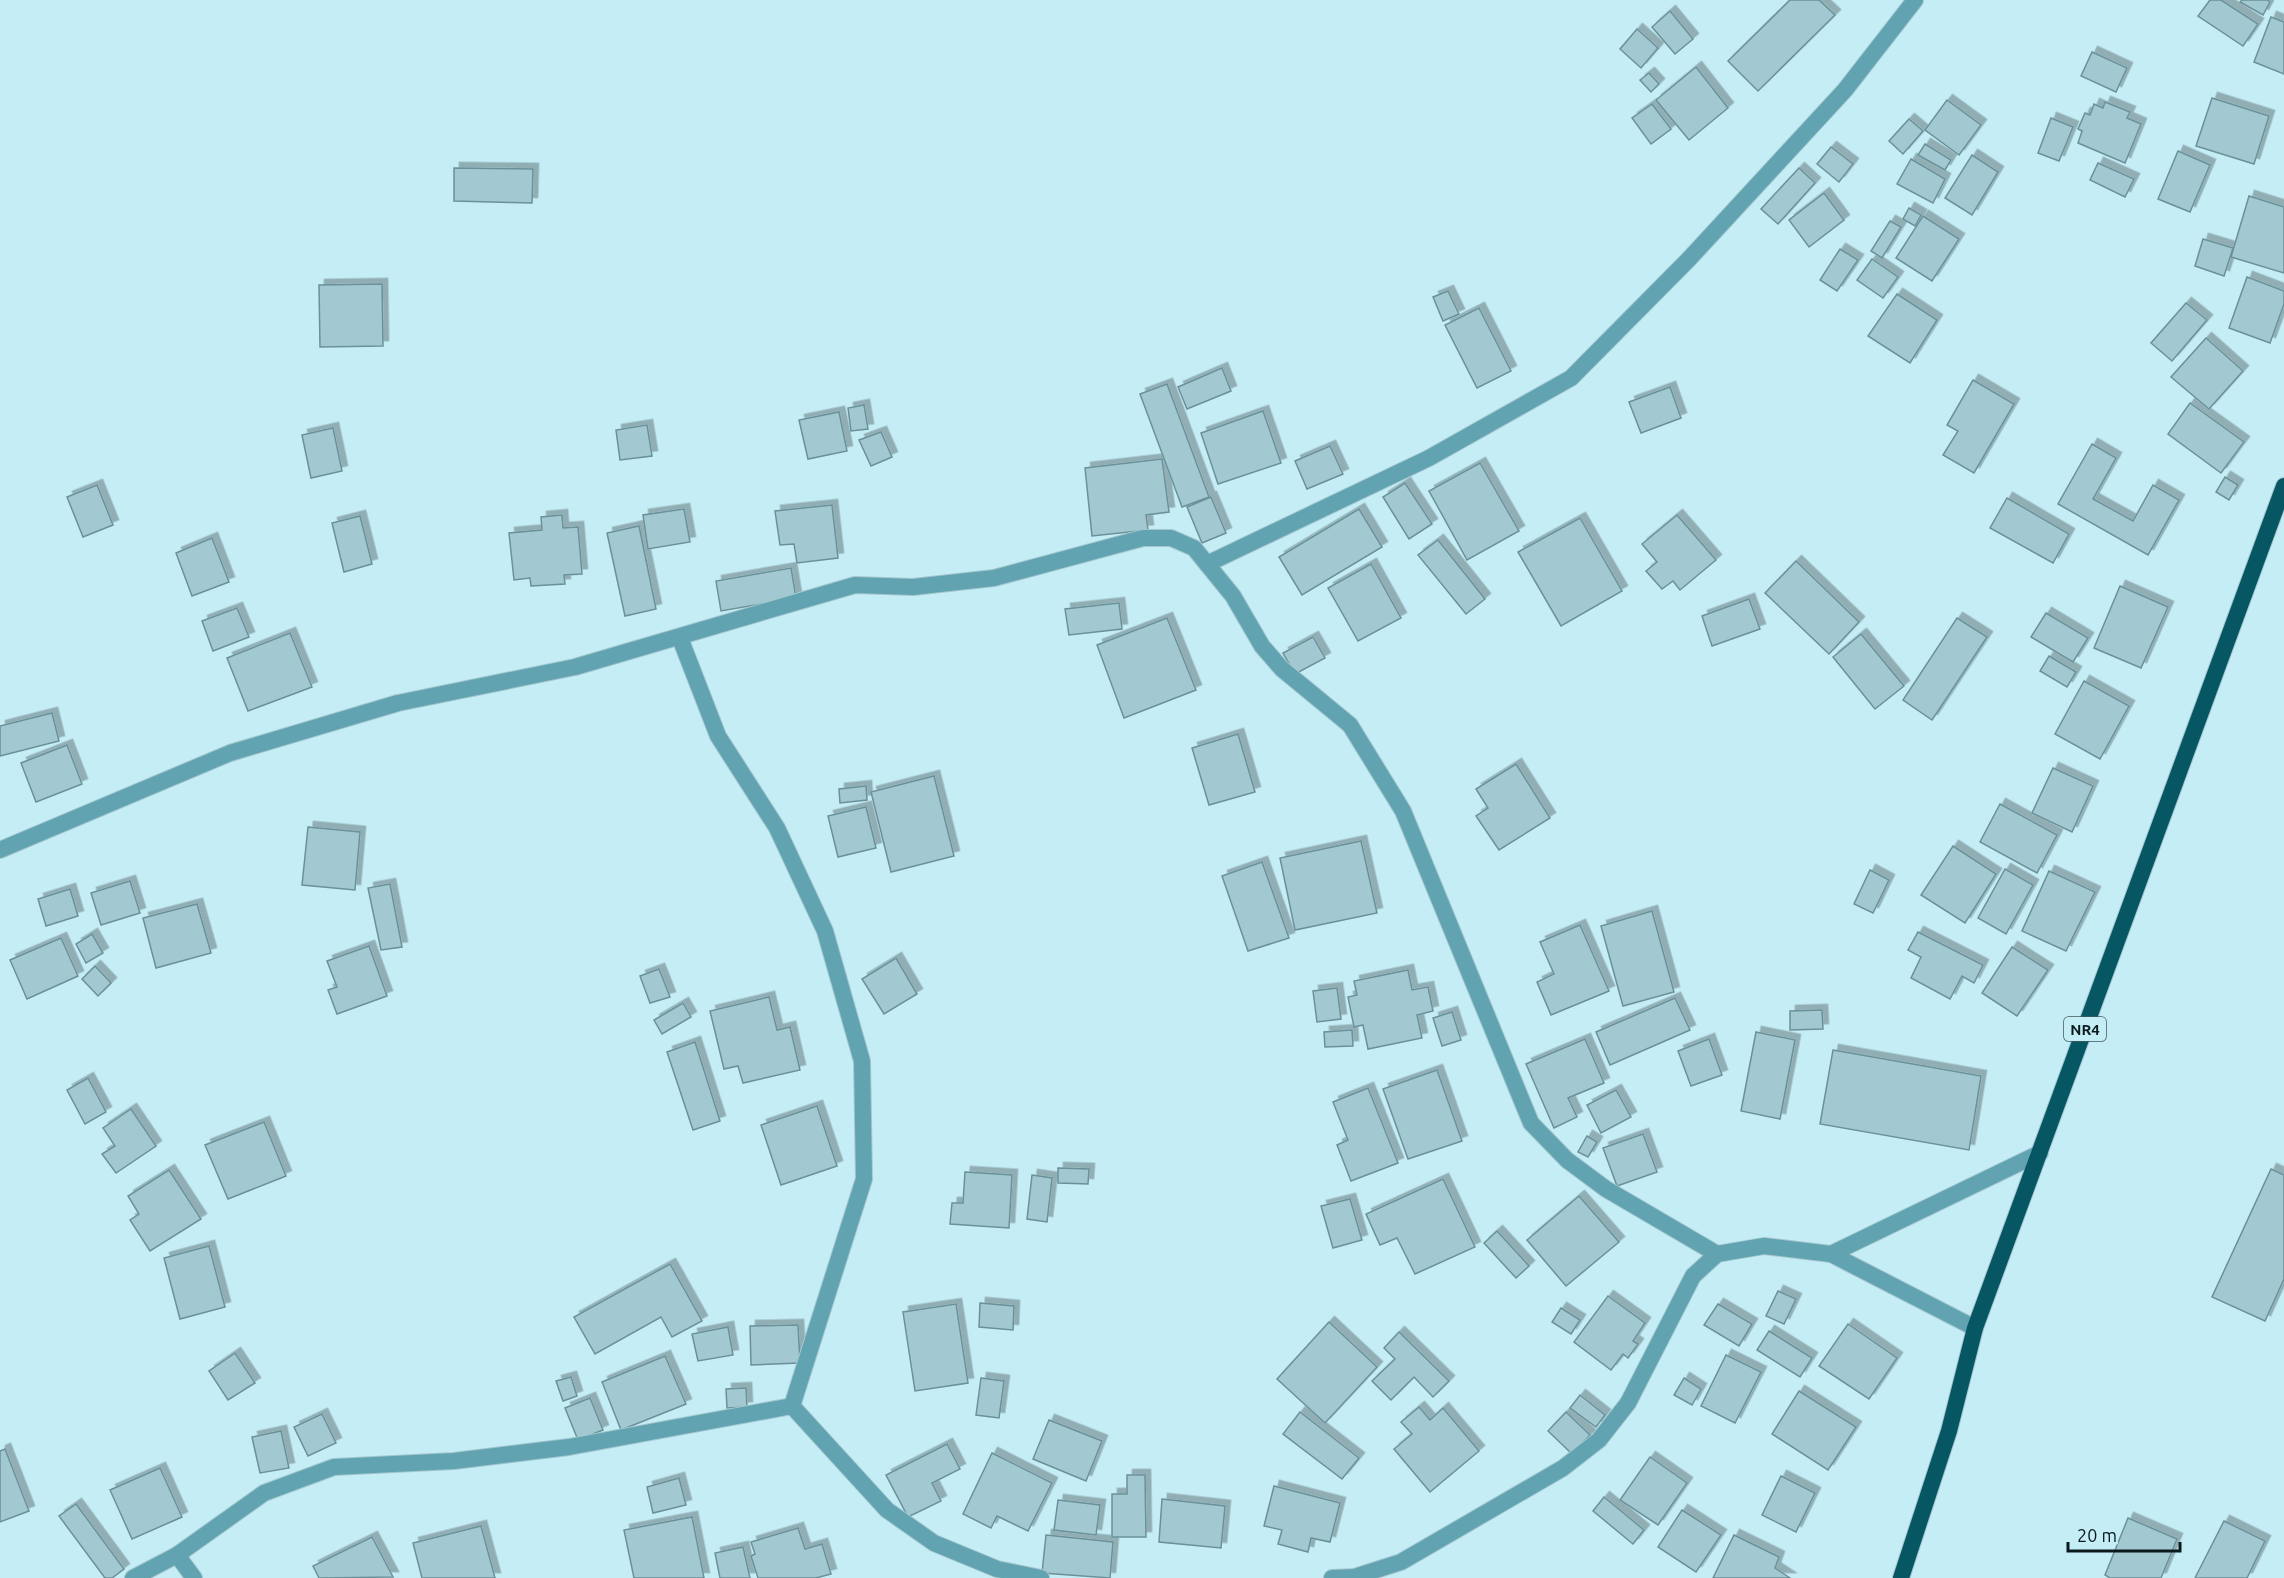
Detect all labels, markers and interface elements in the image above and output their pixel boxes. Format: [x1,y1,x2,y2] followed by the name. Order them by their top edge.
[2064,1017,2106,1041] road number: NR4
[2068,1515,2180,1553] scale bar
[2077,1525,2117,1545] text: 20 m

